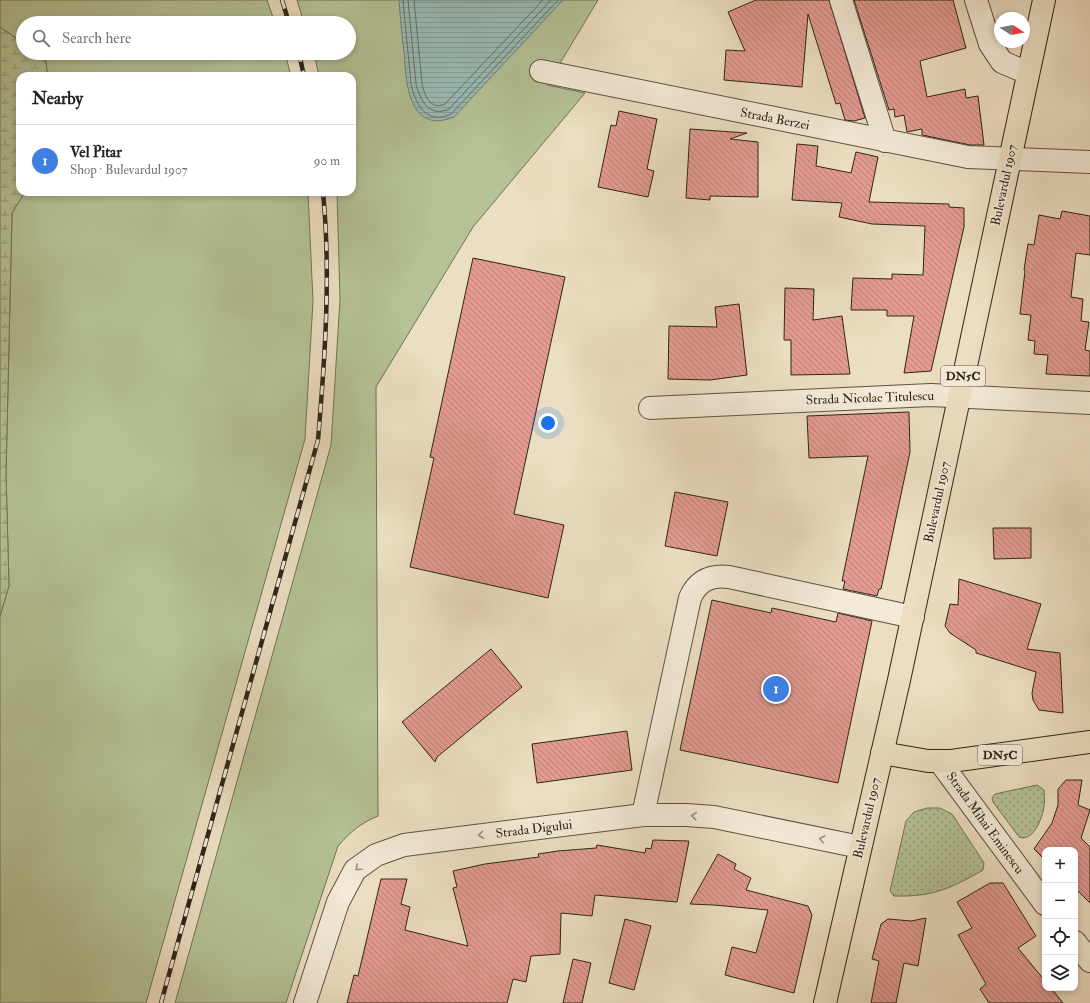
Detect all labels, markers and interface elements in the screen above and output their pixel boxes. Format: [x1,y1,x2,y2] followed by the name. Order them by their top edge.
[994,12,1030,48] north arrow
[16,16,356,60] search box
[30,27,52,49] icon: search
[62,29,131,48] text: Search here
[32,88,83,109] text: Nearby
[739,104,811,134] street label: Strada Berzei
[70,143,122,162] text: Vel Pitar
[988,143,1020,227] street label: Bulevardul 1907
[43,153,47,169] text: 1
[314,153,340,169] text: 90 m
[70,162,188,178] text: Shop · Bulevardul 1907
[941,366,985,386] road number: DN5C
[806,388,935,408] street label: Strada Nicolae Titulescu
[538,413,558,433] your location
[921,460,953,544] street label: Bulevardul 1907
[763,674,789,704] pin: 1
[978,745,1022,765] road number: DN5C
[943,769,1027,877] street label: Strada Mihai Eminescu
[850,776,884,860] street label: Bulevardul 1907
[691,811,697,820] one-way arrow
[495,816,574,842] street label: Strada Digului
[478,831,485,840] one-way arrow
[819,836,825,844] one-way arrow
[1042,847,1078,991] map controls
[1042,847,1078,883] button: +
[355,864,363,871] one-way arrow
[1042,883,1078,919] button: −
[1042,919,1078,955] button: locate
[1042,955,1078,991] button: layers

